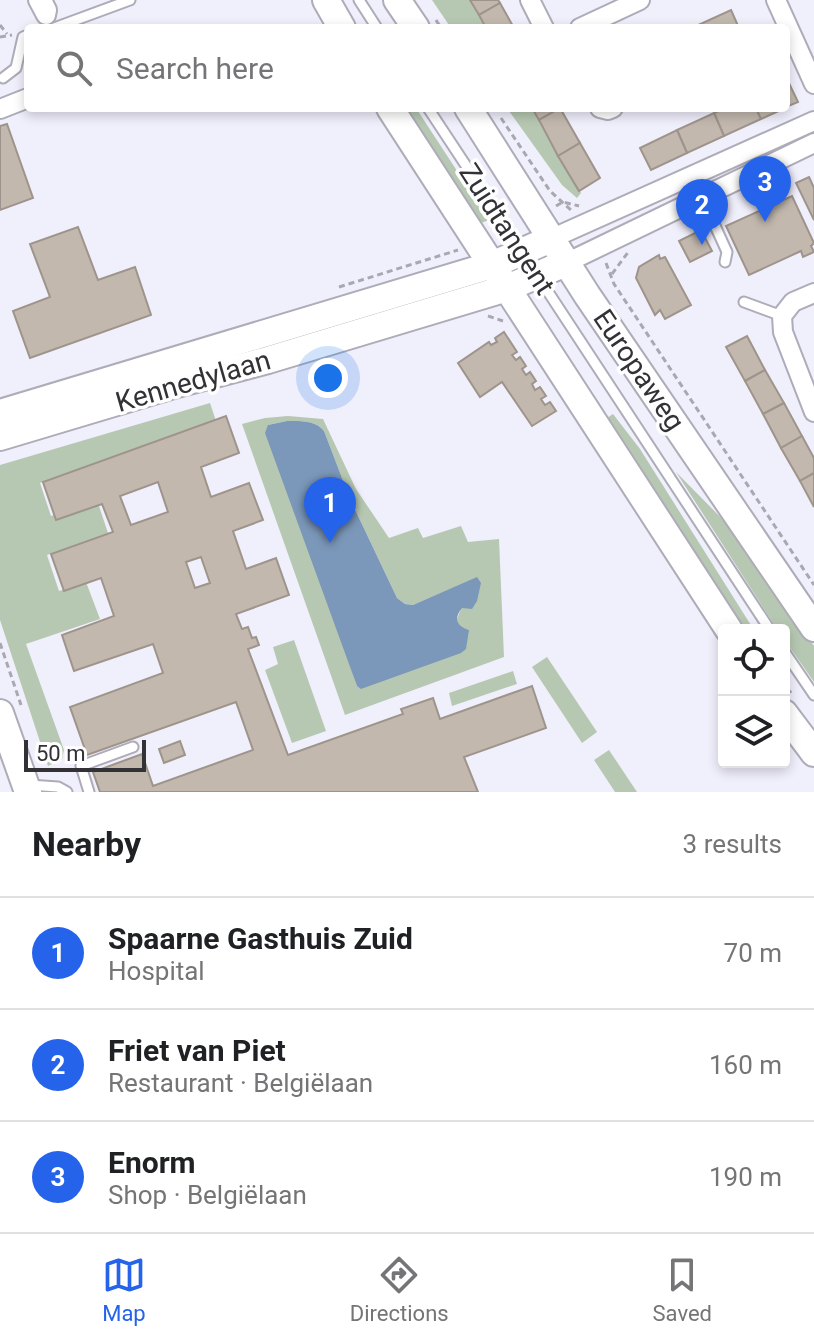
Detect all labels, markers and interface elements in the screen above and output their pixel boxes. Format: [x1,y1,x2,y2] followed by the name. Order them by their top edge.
[24,24,790,112] search box
[52,46,96,90] icon: search
[116,51,274,86] text: Search here
[739,156,791,222] pin: 3
[452,157,562,301] street label: Zuidtangent
[676,179,728,245] pin: 2
[586,303,692,437] street label: Europaweg
[112,343,274,419] street label: Kennedylaan
[308,358,348,398] your location
[304,477,356,543] pin: 1
[718,624,790,768] map controls
[718,624,790,696] button: locate
[718,696,790,768] button: layers
[24,736,146,772] scale bar
[36,741,85,766] text: 50 m
[32,824,141,864] text: Nearby
[683,829,782,859] text: 3 results
[108,921,413,956] text: Spaarne Gasthuis Zuid
[51,938,65,968] text: 1
[724,938,782,968] text: 70 m
[108,956,205,986] text: Hospital
[108,1033,286,1068] text: Friet van Piet
[51,1050,65,1080] text: 2
[709,1050,782,1080] text: 160 m
[108,1068,373,1098] text: Restaurant · Belgiëlaan
[108,1145,196,1180] text: Enorm
[51,1162,65,1192] text: 3
[709,1162,782,1192] text: 190 m
[108,1180,307,1210] text: Shop · Belgiëlaan
[102,1253,146,1326] tab: Map
[350,1253,449,1326] tab: Directions
[653,1253,712,1326] tab: Saved

